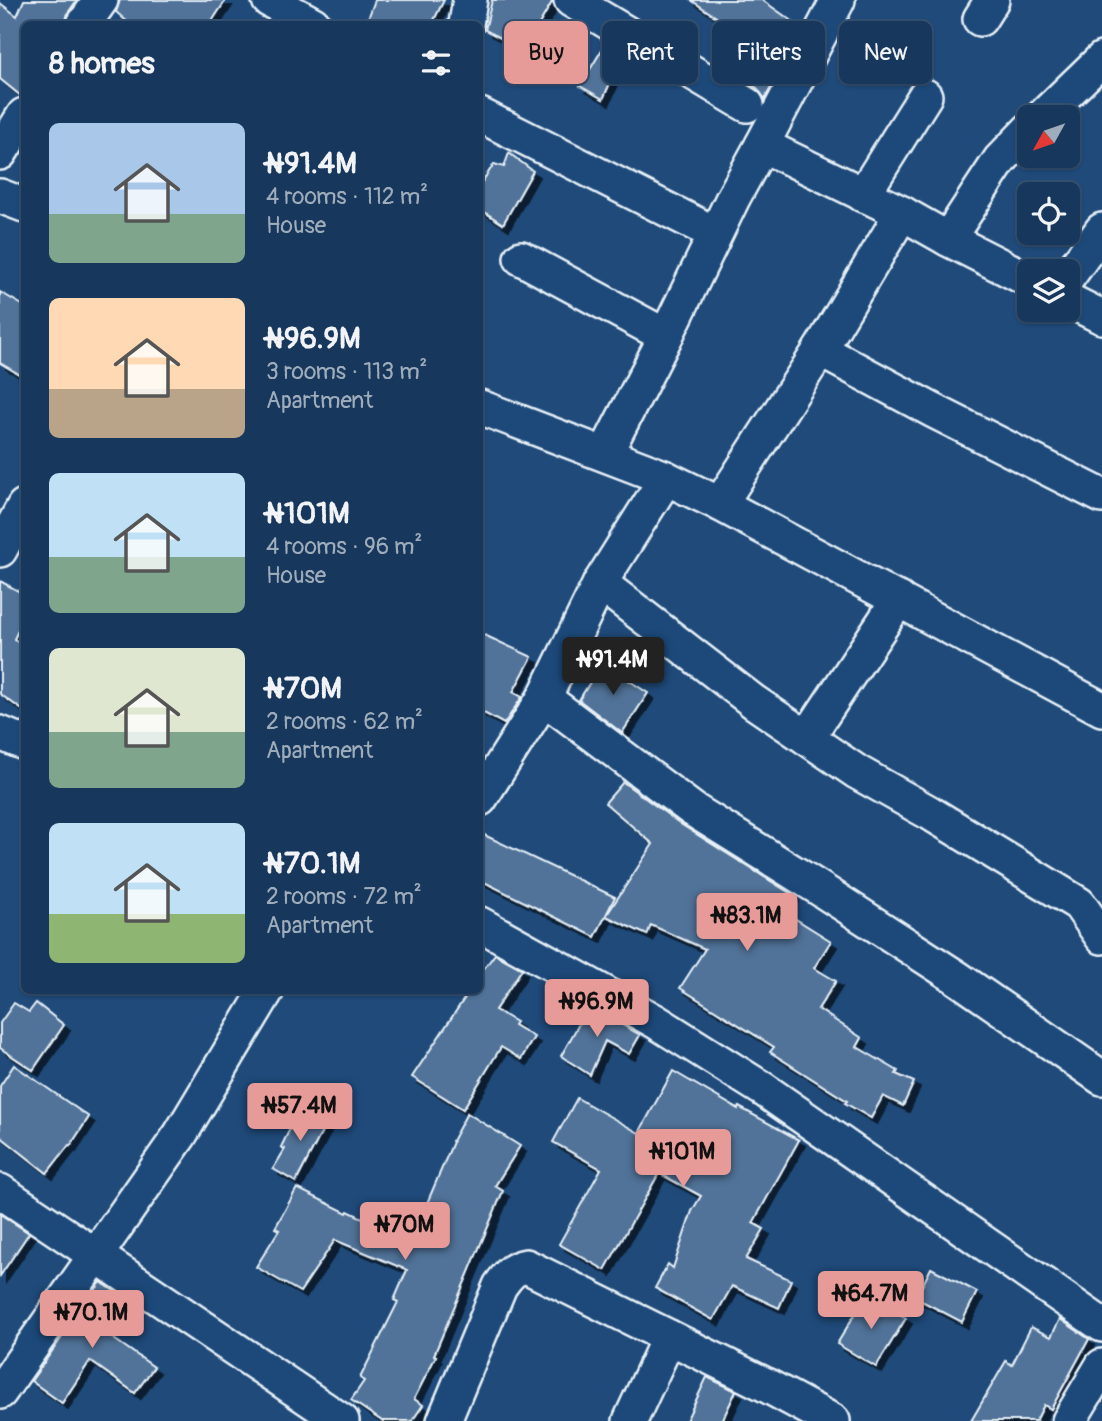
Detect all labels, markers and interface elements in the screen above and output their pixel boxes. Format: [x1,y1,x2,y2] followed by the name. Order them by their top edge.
[504,21,588,84] chip: Buy
[602,21,698,84] chip: Rent
[712,21,825,84] chip: Filters
[839,21,932,84] chip: New
[417,44,455,82] icon: filters
[49,45,155,82] text: 8 homes
[1017,105,1080,168] north arrow
[1017,105,1080,322] map controls
[266,145,357,182] text: ₦91.4M
[105,151,189,235] icon: home
[266,182,428,211] text: 4 rooms · 112 m²
[1017,182,1080,245] button: locate
[266,211,326,240] text: House
[1017,259,1080,322] button: layers
[266,320,361,357] text: ₦96.9M
[105,326,189,410] icon: home
[266,357,427,386] text: 3 rooms · 113 m²
[266,386,373,415] text: Apartment
[266,495,350,532] text: ₦101M
[105,501,189,585] icon: home
[266,532,422,561] text: 4 rooms · 96 m²
[266,561,326,590] text: House
[556,638,670,697] pin: ₦91.4M
[578,645,648,674] text: ₦91.4M
[266,670,342,707] text: ₦70M
[105,676,189,760] icon: home
[266,707,423,736] text: 2 rooms · 62 m²
[266,736,373,765] text: Apartment
[266,845,360,882] text: ₦70.1M
[105,851,189,935] icon: home
[266,882,422,911] text: 2 rooms · 72 m²
[690,894,804,953] pin: ₦83.1M
[713,901,781,930] text: ₦83.1M
[266,911,373,940] text: Apartment
[540,979,654,1039] pin: ₦96.9M
[561,987,633,1016] text: ₦96.9M
[243,1084,357,1143] pin: ₦57.4M
[263,1091,337,1120] text: ₦57.4M
[634,1130,732,1189] pin: ₦101M
[651,1137,715,1166] text: ₦101M
[364,1202,446,1262] pin: ₦70M
[376,1210,434,1239] text: ₦70M
[814,1272,928,1331] pin: ₦64.7M
[834,1279,908,1308] text: ₦64.7M
[35,1290,149,1350] pin: ₦70.1M
[56,1298,128,1327] text: ₦70.1M

